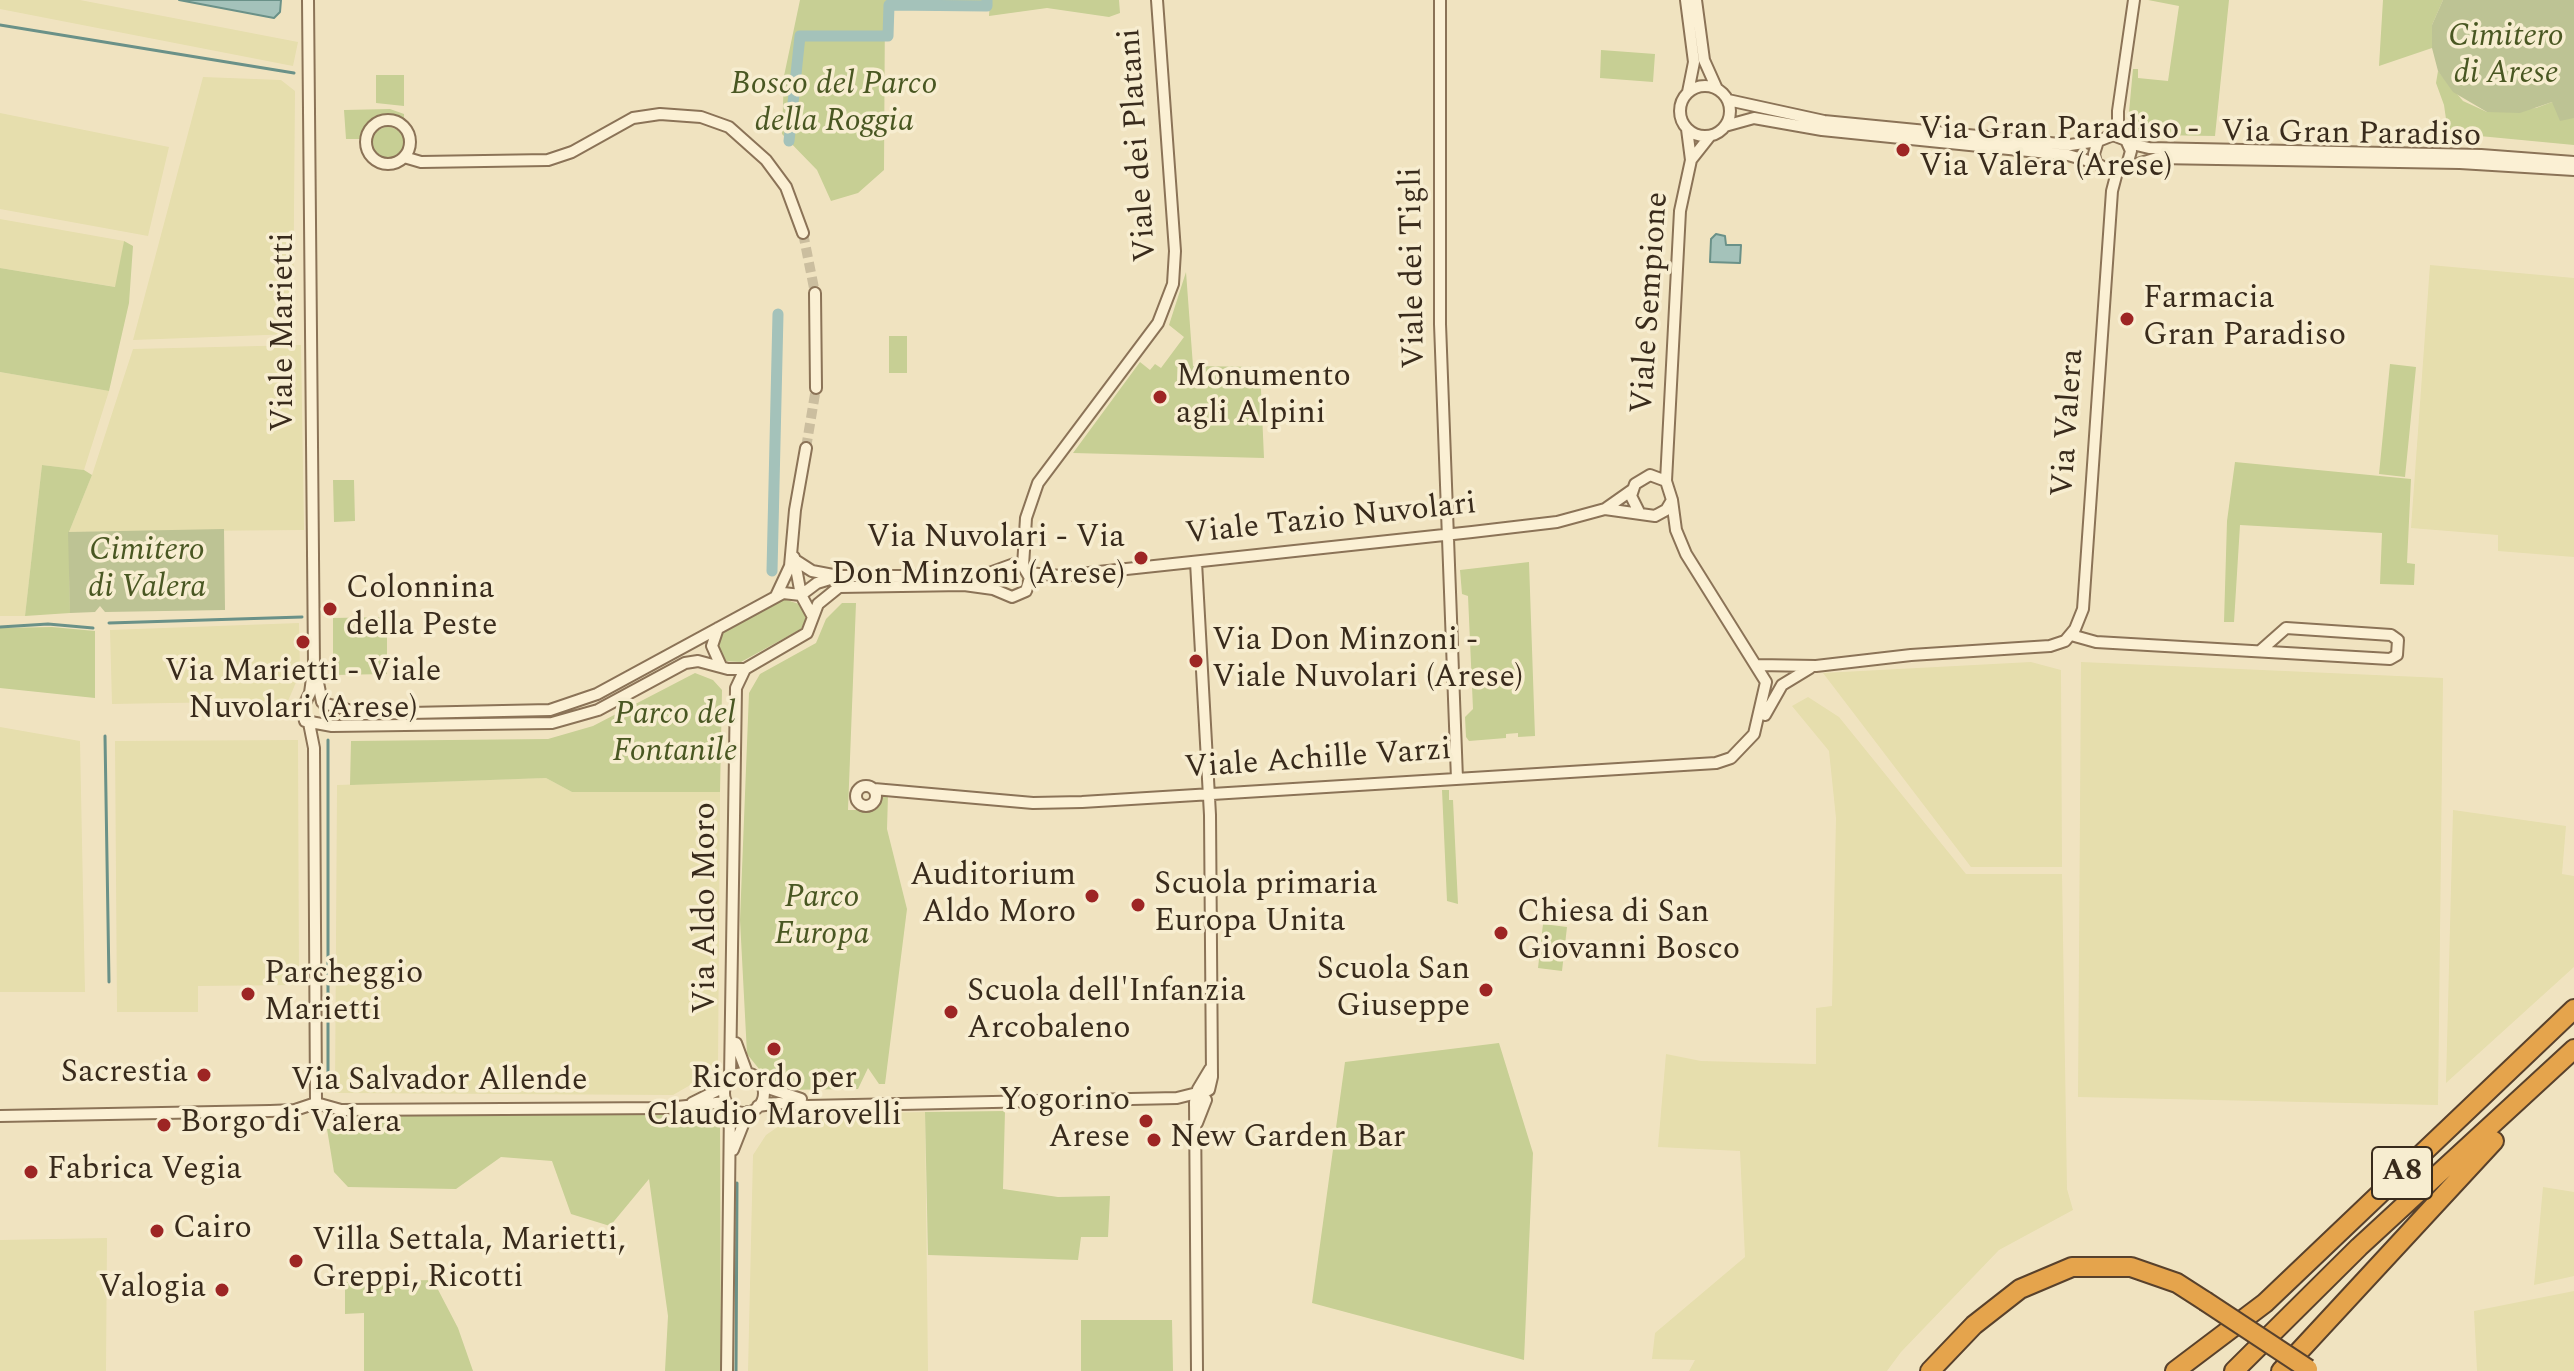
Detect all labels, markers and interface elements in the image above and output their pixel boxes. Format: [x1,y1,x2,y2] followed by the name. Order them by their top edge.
[2448,20,2564,95] park label: Cimitero di Arese
[1113,27,1167,263] street label: Viale dei Platani
[731,68,937,143] park label: Bosco del Parco della Roggia
[1919,113,2199,188] place label: Via Gran Paradiso - Via Valera (Arese)
[2221,115,2481,157] street label: Via Gran Paradiso
[1894,141,1912,159] marker: Via Gran Paradiso - Via Valera (Arese)
[1394,167,1436,369] street label: Viale dei Tigli
[1625,191,1679,415] street label: Viale Sempione
[267,232,305,432] street label: Viale Marietti
[2143,282,2346,357] place label: Farmacia Gran Paradiso
[2118,310,2136,328] marker: Farmacia Gran Paradiso
[2046,348,2094,498] street label: Via Valera
[1176,360,1351,435] place label: Monumento agli Alpini
[1151,388,1169,406] marker: Monumento agli Alpini
[1184,487,1478,555] street label: Viale Tazio Nuvolari
[831,521,1125,596] place label: Via Nuvolari - Via Don Minzoni (Arese)
[88,534,206,609] park label: Cimitero di Valera
[1132,549,1150,567] marker: Via Nuvolari - Via Don Minzoni (Arese)
[346,572,497,647] place label: Colonnina della Peste
[321,600,339,618] marker: Colonnina della Peste
[1212,624,1523,699] place label: Via Don Minzoni - Viale Nuvolari (Arese)
[294,633,312,651] marker: Via Marietti - Viale Nuvolari (Arese)
[1187,652,1205,670] marker: Via Don Minzoni - Viale Nuvolari (Arese)
[165,655,441,730] place label: Via Marietti - Viale Nuvolari (Arese)
[612,698,738,773] park label: Parco del Fontanile
[1183,733,1453,789] street label: Viale Achille Varzi
[689,802,727,1014] street label: Via Aldo Moro
[910,859,1076,934] place label: Auditorium Aldo Moro
[1154,868,1377,943] place label: Scuola primaria Europa Unita
[774,881,870,956] park label: Parco Europa
[1083,887,1101,905] marker: Auditorium Aldo Moro
[1129,896,1147,914] marker: Scuola primaria Europa Unita
[1517,896,1740,971] place label: Chiesa di San Giovanni Bosco
[1492,924,1510,942] marker: Chiesa di San Giovanni Bosco
[1317,953,1470,1028] place label: Scuola San Giuseppe
[264,957,423,1032] place label: Parcheggio Marietti
[967,975,1246,1050] place label: Scuola dell'Infanzia Arcobaleno
[1477,981,1495,999] marker: Scuola San Giuseppe
[239,985,257,1003] marker: Parcheggio Marietti
[942,1003,960,1021] marker: Scuola dell'Infanzia Arcobaleno
[765,1040,783,1058] marker: Ricordo per Claudio Marovelli
[61,1056,188,1094] place label: Sacrestia
[646,1062,902,1137] place label: Ricordo per Claudio Marovelli
[291,1064,587,1102] street label: Via Salvador Allende
[195,1066,213,1084] marker: Sacrestia
[999,1084,1130,1159] place label: Yogorino Arese
[180,1106,401,1144] place label: Borgo di Valera
[1137,1112,1155,1130] marker: Yogorino Arese
[155,1116,173,1134] marker: Borgo di Valera
[1170,1121,1405,1159] place label: New Garden Bar
[1145,1131,1163,1149] marker: New Garden Bar
[2372,1147,2432,1199] road number: A8
[47,1153,242,1191] place label: Fabrica Vegia
[22,1163,40,1181] marker: Fabrica Vegia
[173,1212,252,1250] place label: Cairo
[148,1222,166,1240] marker: Cairo
[312,1224,626,1299] place label: Villa Settala, Marietti, Greppi, Ricotti
[287,1252,305,1270] marker: Villa Settala, Marietti, Greppi, Ricotti
[99,1271,206,1309] place label: Valogia
[213,1281,231,1299] marker: Valogia

